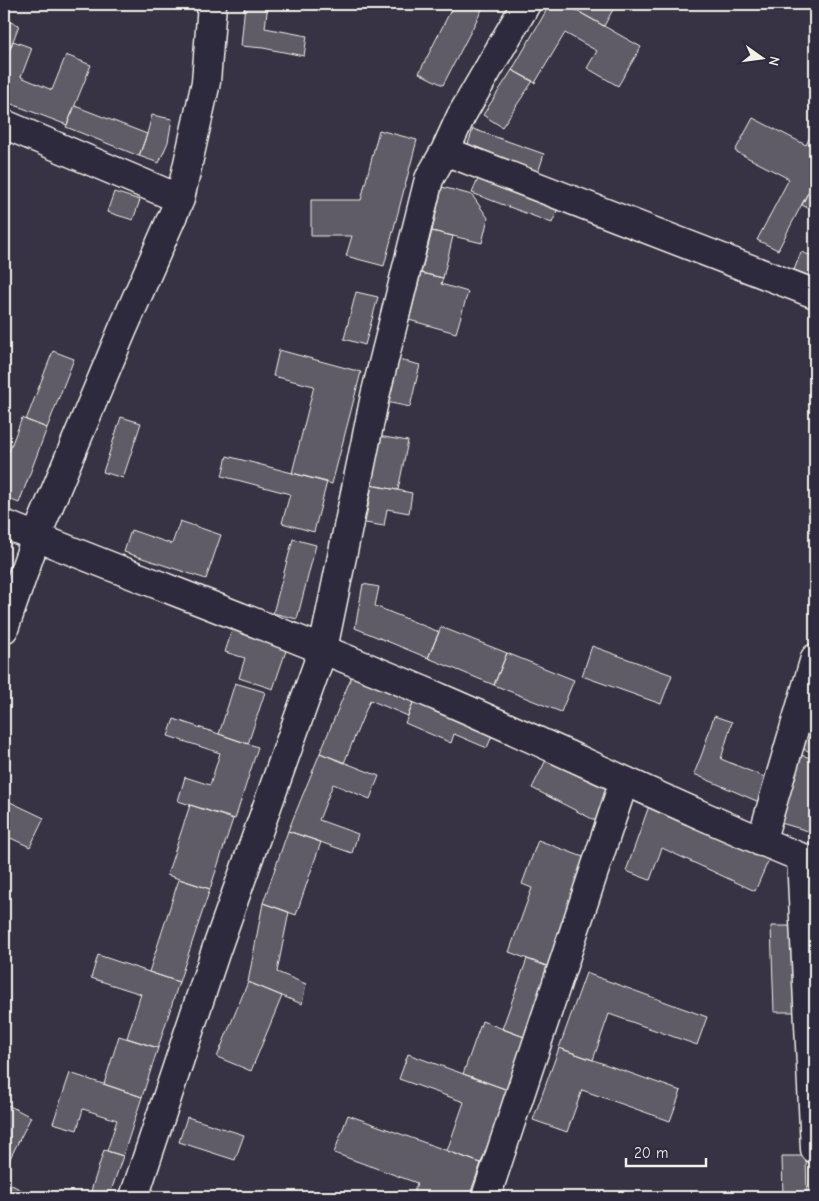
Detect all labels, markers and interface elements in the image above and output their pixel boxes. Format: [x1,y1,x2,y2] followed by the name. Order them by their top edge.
[736,32,786,82] north arrow
[765,55,783,68] text: N
[626,1136,706,1168] scale bar
[634,1144,668,1162] text: 20 m

